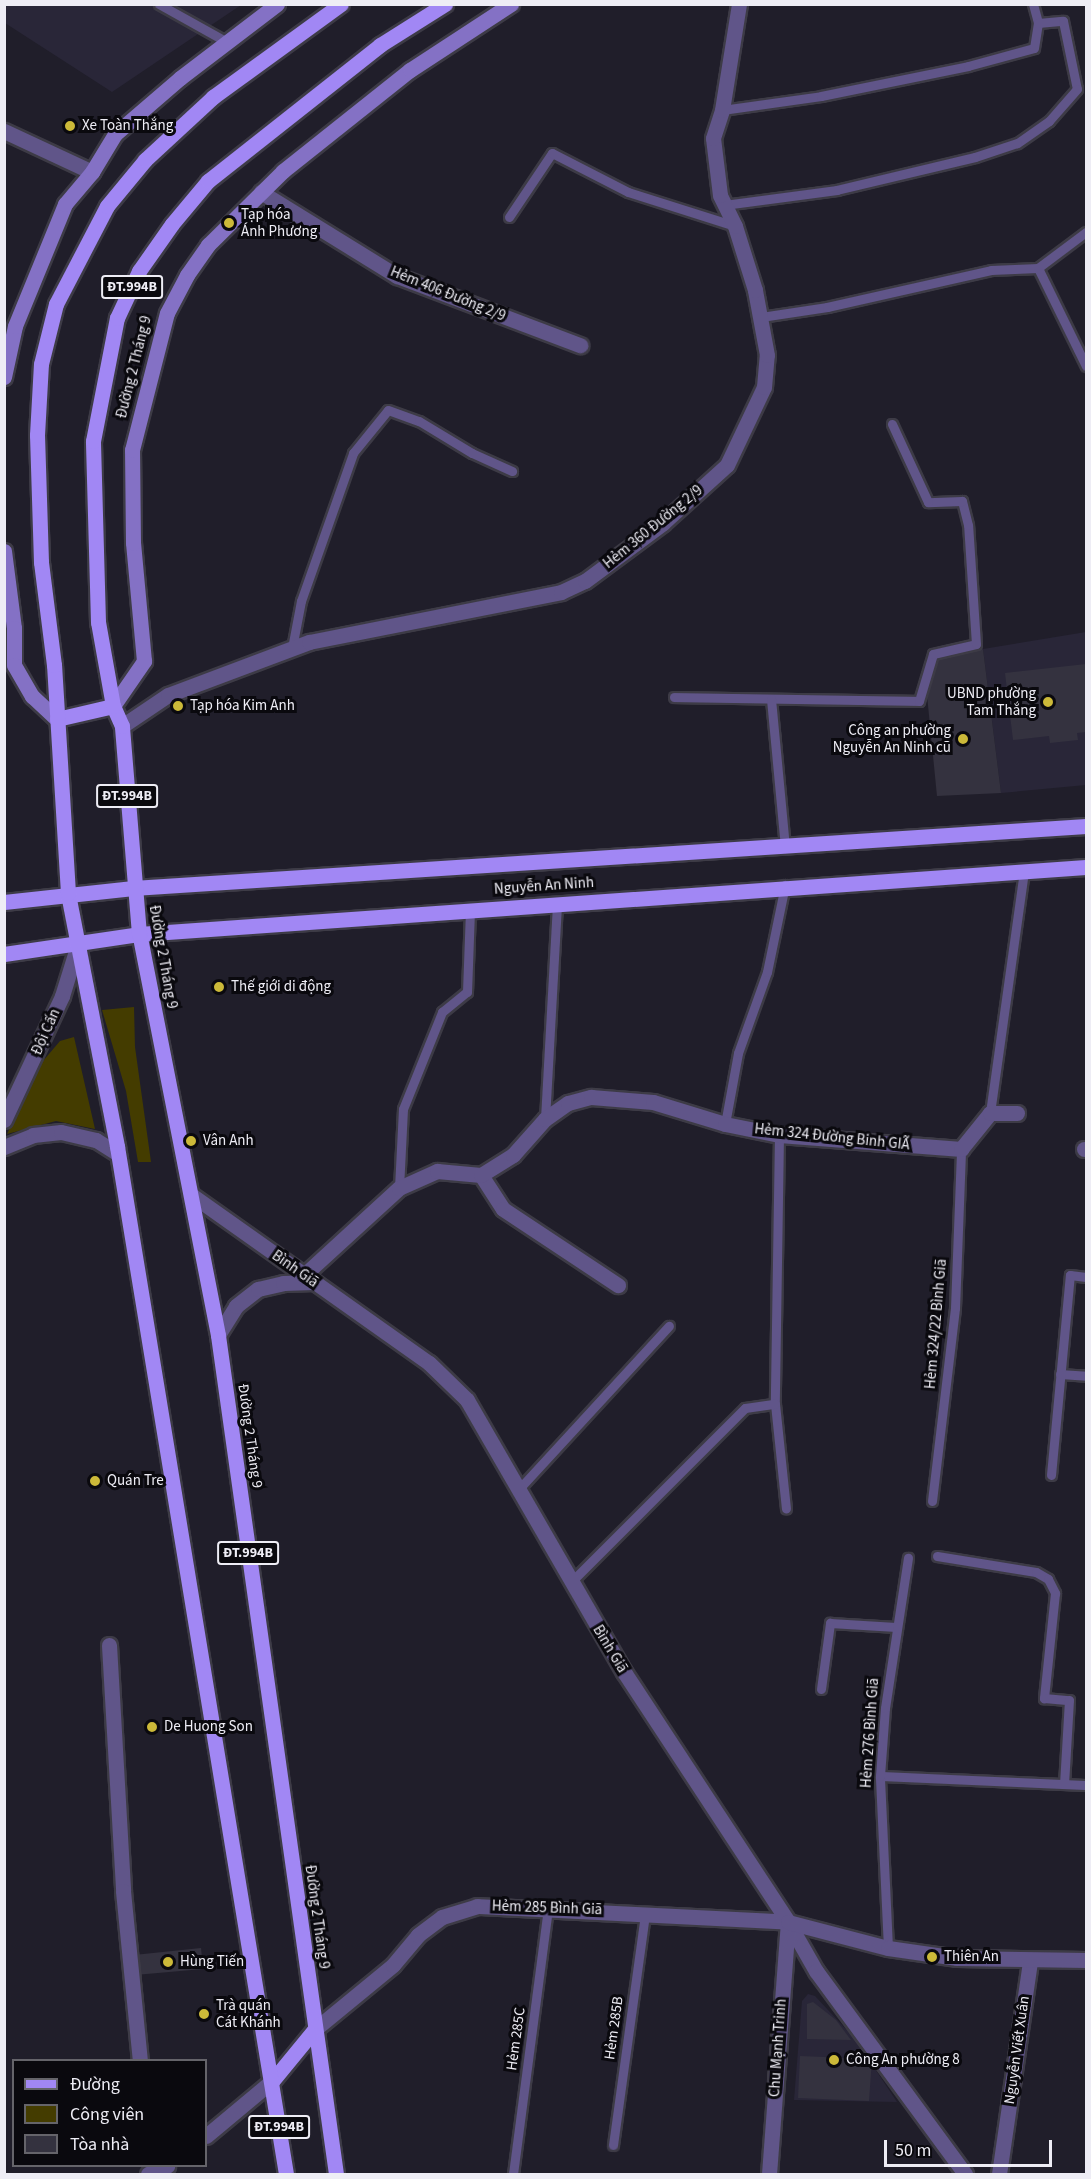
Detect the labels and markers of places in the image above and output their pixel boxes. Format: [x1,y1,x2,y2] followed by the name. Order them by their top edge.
[82,117,173,135] place label: Xe Toàn Thắng
[63,119,77,133] marker: Xe Toàn Thắng
[241,205,317,240] place label: Tạp hóa Ánh Phương
[222,216,236,230] marker: Tạp hóa Ánh Phương
[947,684,1036,719] place label: UBND phường Tam Thắng
[1041,695,1055,709] marker: UBND phường Tam Thắng
[190,697,295,715] place label: Tạp hóa Kim Anh
[171,699,185,713] marker: Tạp hóa Kim Anh
[833,721,951,756] place label: Công an phường Nguyễn An Ninh cũ
[956,732,970,746] marker: Công an phường Nguyễn An Ninh cũ
[231,978,331,996] place label: Thế giới di động
[212,980,226,994] marker: Thế giới di động
[203,1132,254,1150] place label: Vân Anh
[184,1134,198,1148] marker: Vân Anh
[107,1472,164,1490] place label: Quán Tre
[88,1474,102,1488] marker: Quán Tre
[164,1718,253,1736] place label: De Huong Son
[145,1720,159,1734] marker: De Huong Son
[944,1948,999,1966] place label: Thiên An
[925,1950,939,1964] marker: Thiên An
[180,1953,244,1971] place label: Hùng Tiến
[161,1955,175,1969] marker: Hùng Tiến
[216,1996,281,2031] place label: Trà quán Cát Khánh
[197,2007,211,2021] marker: Trà quán Cát Khánh
[846,2051,960,2069] place label: Công An phường 8
[827,2053,841,2067] marker: Công An phường 8

